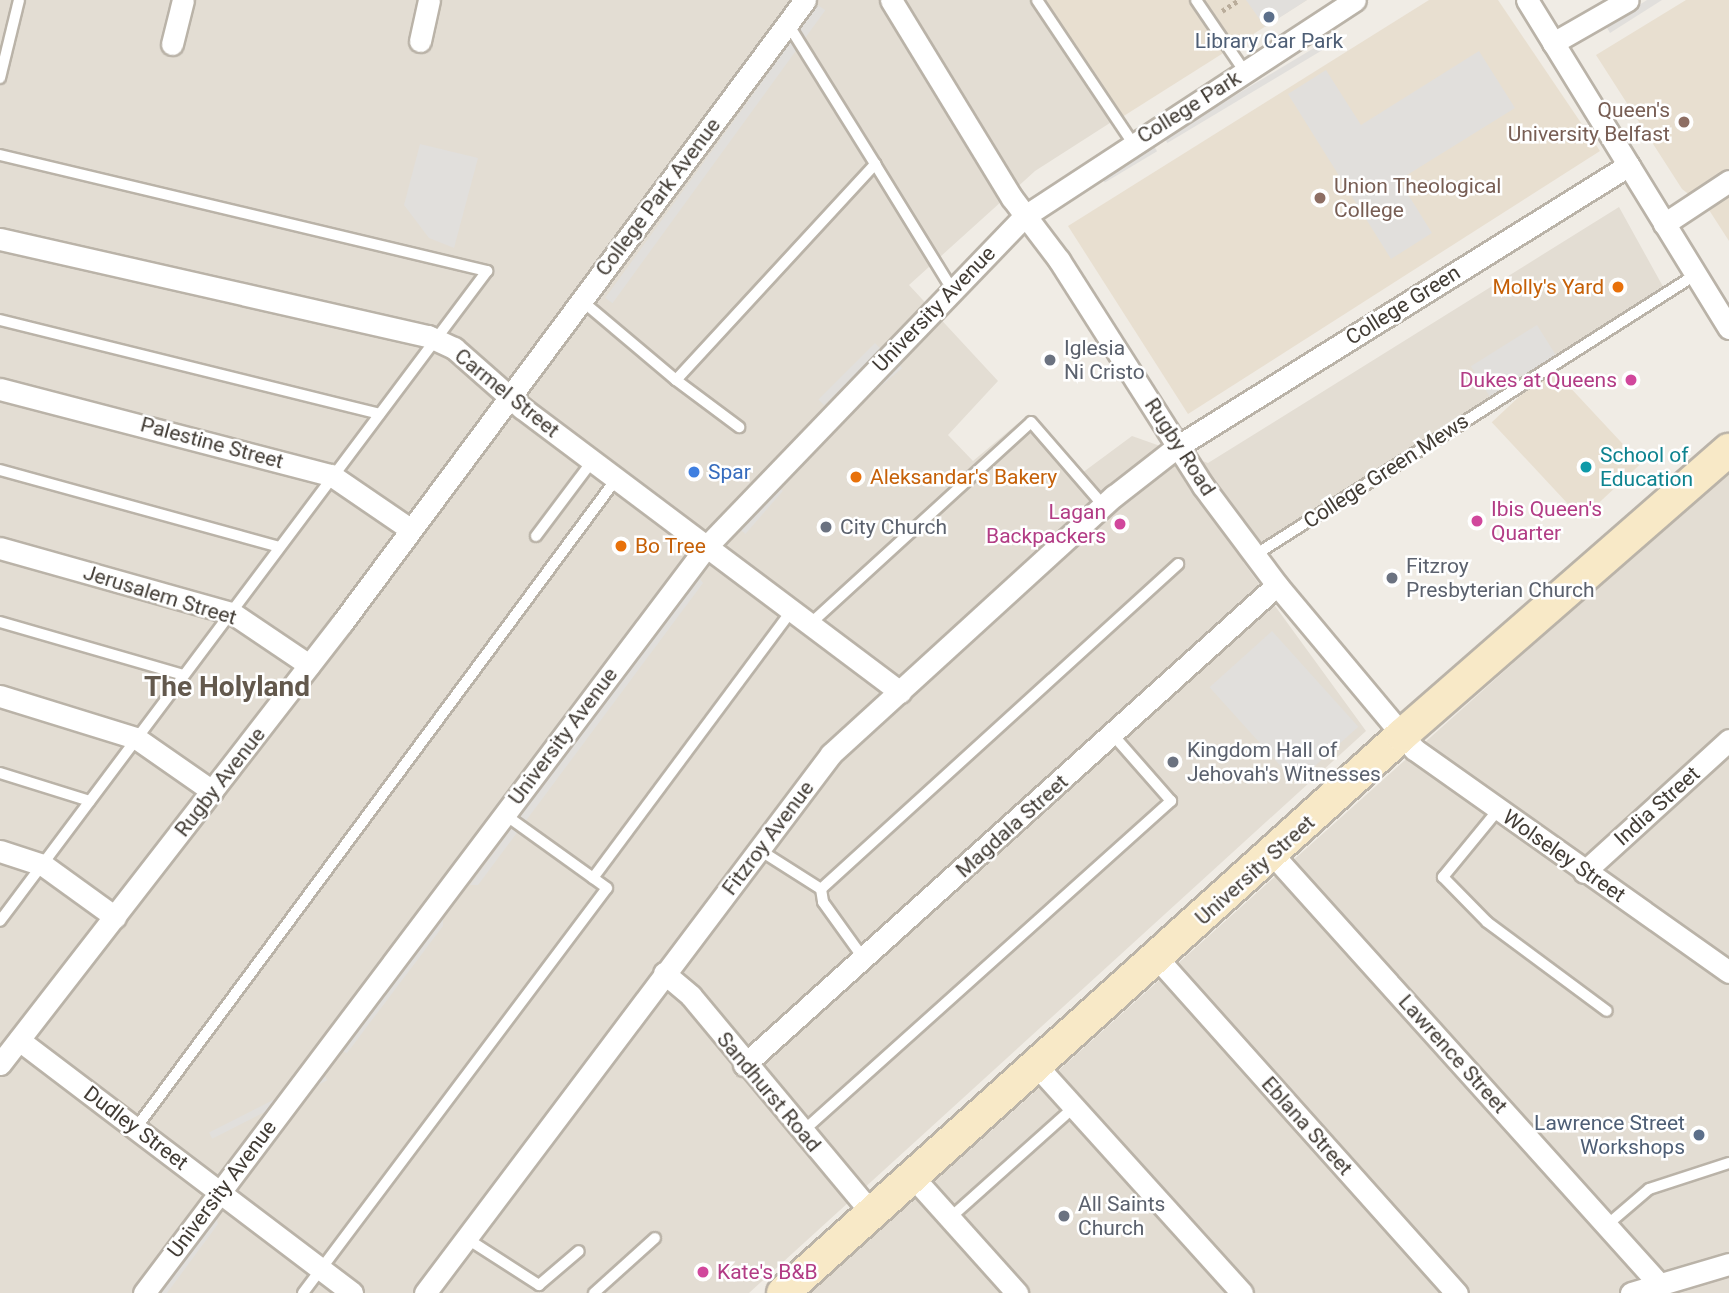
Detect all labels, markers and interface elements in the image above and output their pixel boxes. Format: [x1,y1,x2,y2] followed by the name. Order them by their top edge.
[1261,9,1277,25] marker: Library Car Park
[1195,28,1343,54] place label: Library Car Park
[1133,65,1245,149] street label: College Park
[1508,97,1670,147] place label: Queen's University Belfast
[590,113,726,281] street label: College Park Avenue
[1676,114,1692,130] marker: Queen's University Belfast
[1334,173,1502,223] place label: Union Theological College
[1312,190,1328,206] marker: Union Theological College
[868,241,1000,377] street label: University Avenue
[1341,260,1465,350] street label: College Green
[1492,274,1604,300] place label: Molly's Yard
[1610,279,1626,295] marker: Molly's Yard
[1064,335,1145,385] place label: Iglesia Ni Cristo
[450,343,564,443] street label: Carmel Street
[1042,352,1058,368] marker: Iglesia Ni Cristo
[1460,367,1617,393] place label: Dukes at Queens
[1623,372,1639,388] marker: Dukes at Queens
[1139,393,1221,501] street label: Rugby Road
[1299,408,1473,534] street label: College Green Mews
[138,412,286,474] street label: Palestine Street
[1600,442,1693,492] place label: School of Education
[708,459,751,485] place label: Spar
[1578,459,1594,475] marker: School of Education
[686,464,702,480] marker: Spar
[870,464,1057,490] place label: Aleksandar's Bakery
[848,469,864,485] marker: Aleksandar's Bakery
[1491,496,1602,546] place label: Ibis Queen's Quarter
[986,499,1106,549] place label: Lagan Backpackers
[1469,513,1485,529] marker: Ibis Queen's Quarter
[840,514,947,540] place label: City Church
[1112,516,1128,532] marker: Lagan Backpackers
[818,519,834,535] marker: City Church
[635,533,706,559] place label: Bo Tree
[613,538,629,554] marker: Bo Tree
[1406,553,1595,603] place label: Fitzroy Presbyterian Church
[80,560,240,630] street label: Jerusalem Street
[1384,570,1400,586] marker: Fitzroy Presbyterian Church
[503,662,623,810] street label: University Avenue
[144,670,310,704] district label: The Holyland
[169,722,271,842] street label: Rugby Avenue
[1187,737,1381,787] place label: Kingdom Hall of Jehovah's Witnesses
[1165,754,1181,770] marker: Kingdom Hall of Jehovah's Witnesses
[1609,761,1705,851] street label: India Street
[951,769,1073,883] street label: Magdala Street
[717,776,819,900] street label: Fitzroy Avenue
[1498,804,1630,908] street label: Wolseley Street
[1190,810,1320,930] street label: University Street
[1393,989,1513,1119] street label: Lawrence Street
[712,1027,826,1157] street label: Sandhurst Road
[1256,1072,1358,1180] street label: Eblana Street
[79,1081,193,1175] street label: Dudley Street
[1534,1110,1685,1160] place label: Lawrence Street Workshops
[162,1115,282,1263] street label: University Avenue
[1691,1127,1707,1143] marker: Lawrence Street Workshops
[1078,1191,1165,1241] place label: All Saints Church
[1056,1208,1072,1224] marker: All Saints Church
[717,1259,818,1285] place label: Kate's B&B
[695,1264,711,1280] marker: Kate's B&B

